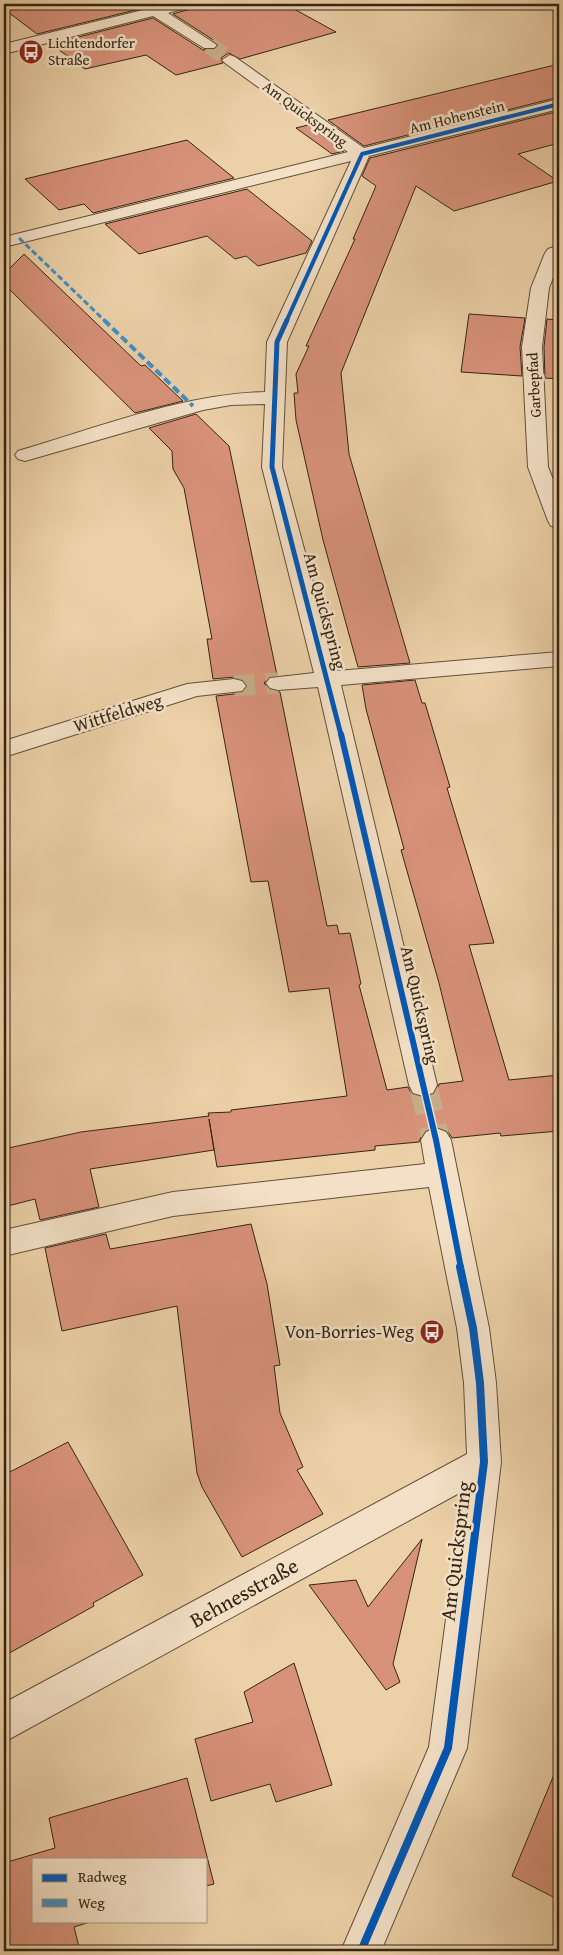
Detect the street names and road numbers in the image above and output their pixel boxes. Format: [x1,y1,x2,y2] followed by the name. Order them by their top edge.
[258,76,353,152] street label: Am Quickspring
[407,94,507,138] street label: Am Hohenstein
[521,352,546,418] street label: Garbepfad
[297,549,354,673] street label: Am Quickspring
[70,686,166,739] street label: Wittfeldweg
[394,943,447,1067] street label: Am Quickspring
[432,1479,480,1623] street label: Am Quickspring
[184,1550,304,1635] street label: Behnesstraße

